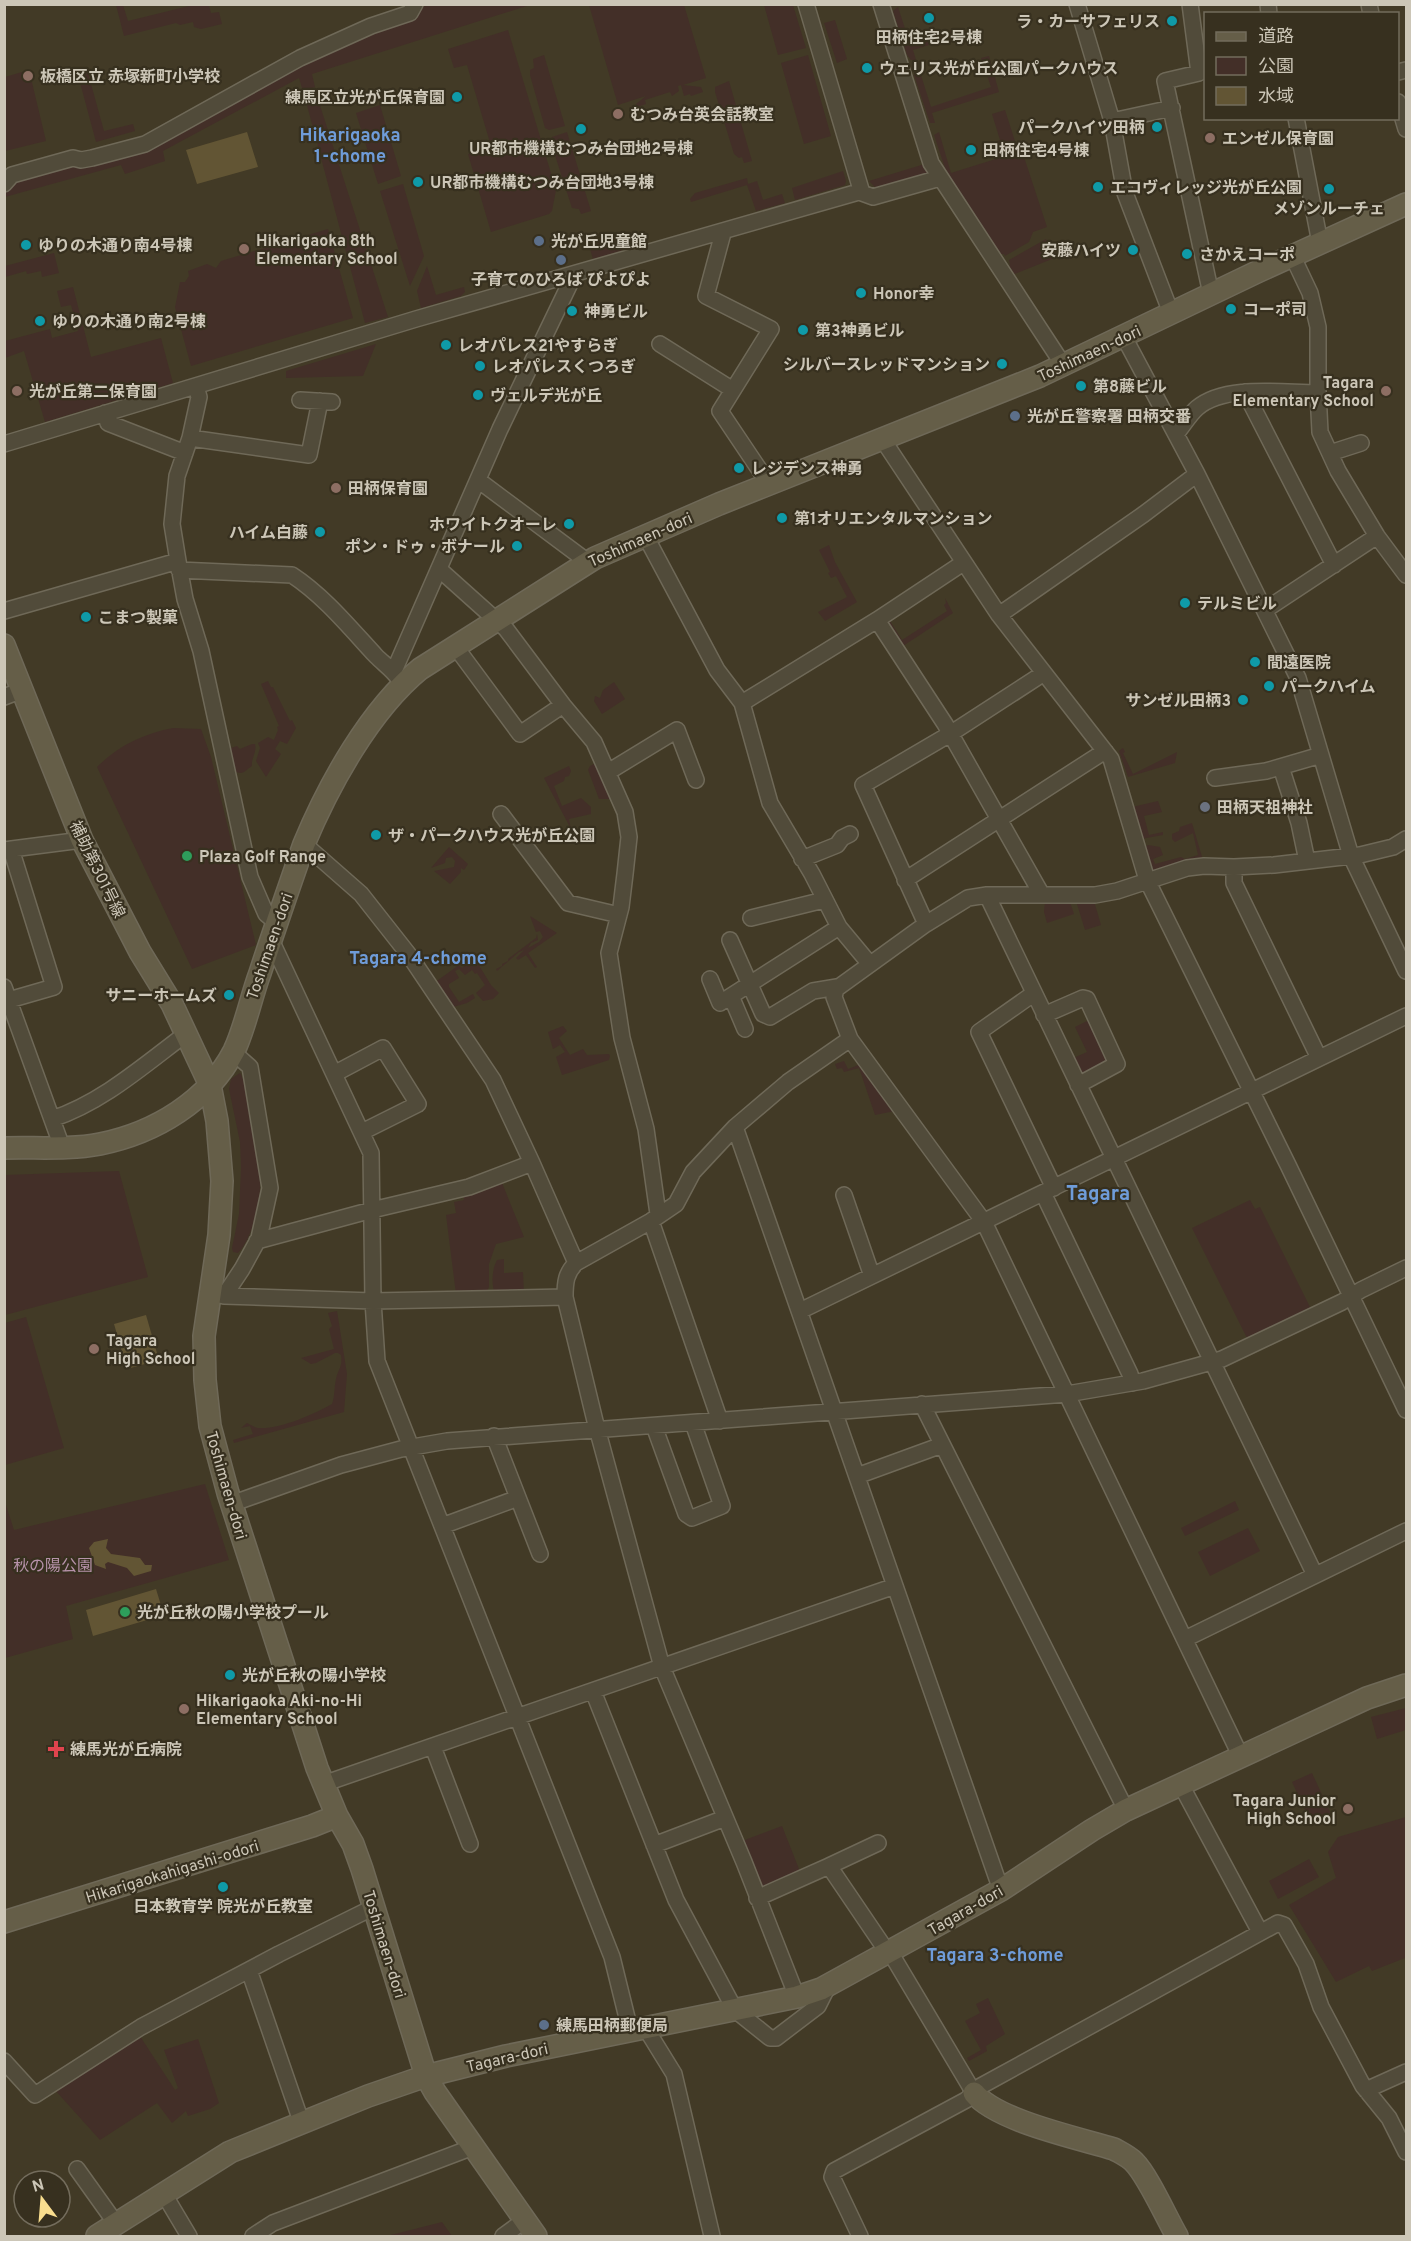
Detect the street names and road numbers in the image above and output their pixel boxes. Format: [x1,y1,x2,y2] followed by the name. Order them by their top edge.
[1035,322,1145,388] street label: Toshimaen-dori
[586,509,696,573] street label: Toshimaen-dori
[64,818,128,922] street label: 補助第301号線
[243,891,299,1003] street label: Toshimaen-dori
[200,1429,250,1542] street label: Toshimaen-dori
[83,1837,262,1909] street label: Hikarigaokahigashi-odori
[925,1882,1007,1941] street label: Tagara-dori
[357,1888,409,2001] street label: Toshimaen-dori
[464,2040,550,2078] street label: Tagara-dori

